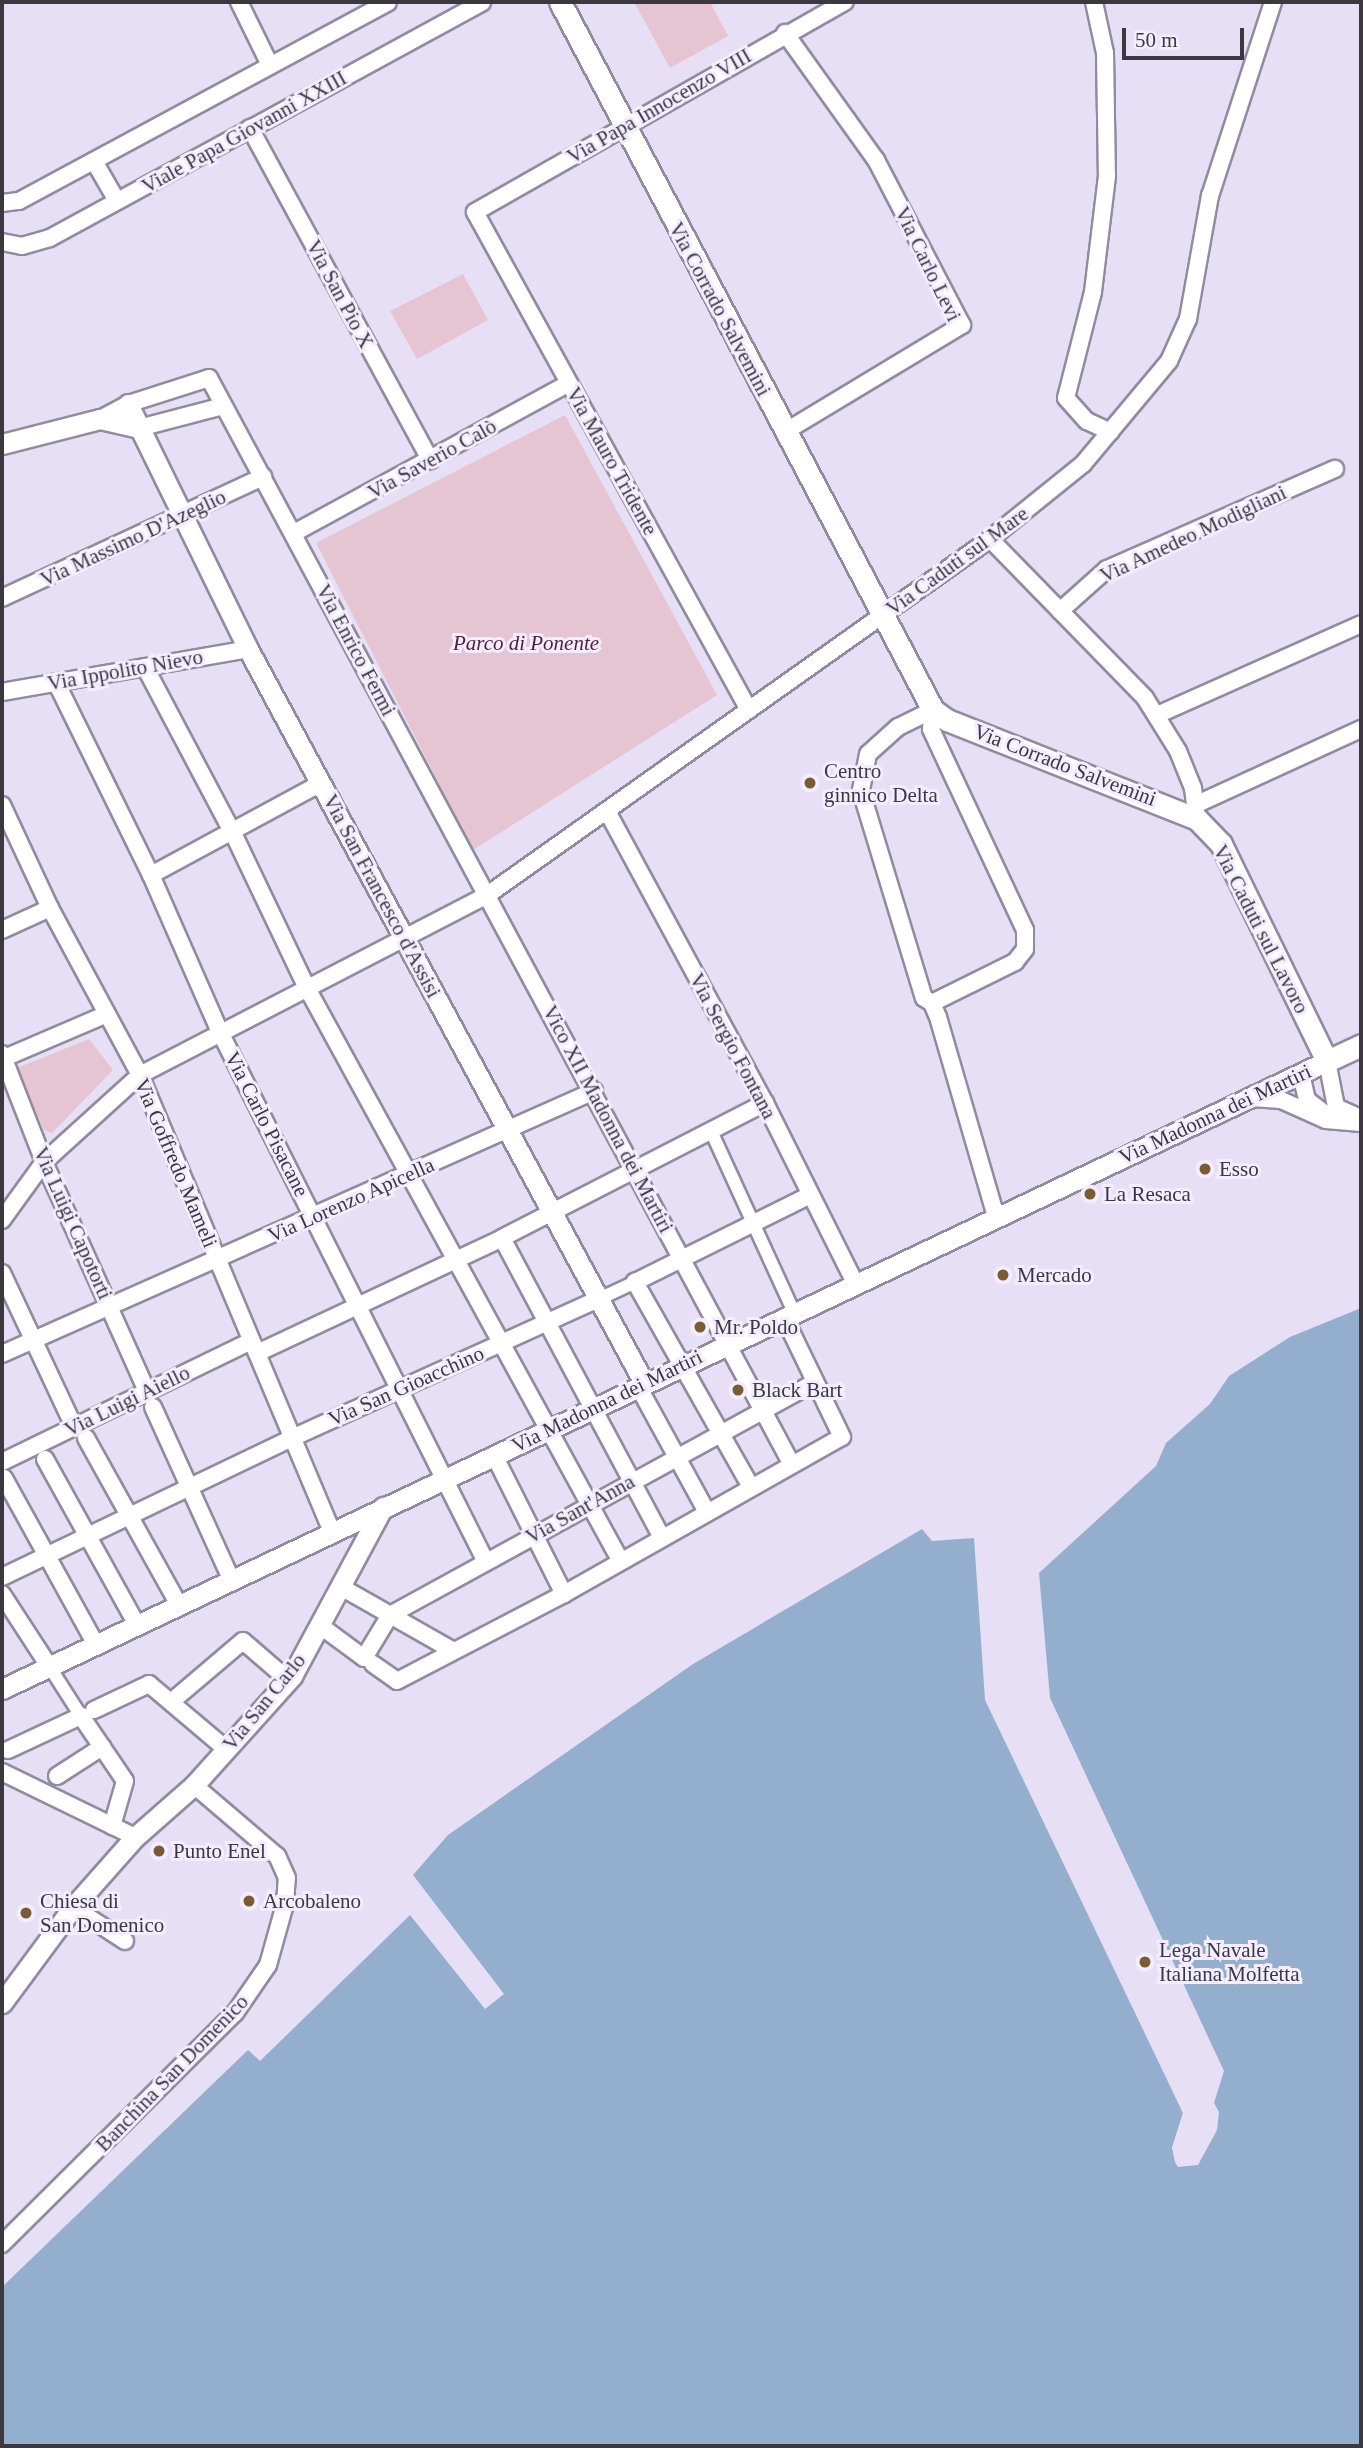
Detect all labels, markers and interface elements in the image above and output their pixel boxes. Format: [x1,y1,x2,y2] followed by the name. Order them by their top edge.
[1125,14,1248,58] scale bar
[1135,28,1178,52] text: 50 m
[562,43,756,169] street label: Via Papa Innocenzo VIII
[137,65,351,199] street label: Viale Papa Giovanni XXIII
[889,202,967,326] street label: Via Carlo Levi
[663,218,777,400] street label: Via Corrado Salvemini
[301,235,379,353] street label: Via San Pio X
[561,382,663,540] street label: Via Mauro Tridente
[363,413,501,505] street label: Via Saverio Calò
[1095,479,1291,589] street label: Via Amedeo Modigliani
[36,484,230,592] street label: Via Massimo D'Azeglio
[881,501,1033,621] street label: Via Caduti sul Mare
[311,580,401,720] street label: Via Enrico Fermi
[453,630,599,656] park label: Parco di Ponente
[45,644,205,696] street label: Via Ippolito Nievo
[970,719,1160,811] street label: Via Corrado Salvemini
[824,758,938,808] place label: Centro ginnico Delta
[802,775,818,791] marker: Centro ginnico Delta
[318,790,446,1002] street label: Via San Francesco d'Assisi
[1208,840,1314,1018] street label: Via Caduti sul Lavoro
[684,969,782,1123] street label: Via Sergio Fontana
[537,1001,679,1237] street label: Vico XII Madonna dei Martiri
[220,1047,314,1201] street label: Via Carlo Pisacane
[1115,1058,1315,1170] street label: Via Madonna dei Martiri
[129,1075,223,1251] street label: Via Goffredo Mameli
[28,1143,118,1303] street label: Via Luigi Capotorti
[263,1152,439,1248] street label: Via Lorenzo Apicella
[1219,1156,1259,1182] place label: Esso
[1197,1161,1213,1177] marker: Esso
[1104,1181,1191,1207] place label: La Resaca
[1082,1186,1098,1202] marker: La Resaca
[1017,1262,1092,1288] place label: Mercado
[995,1267,1011,1283] marker: Mercado
[714,1314,798,1340] place label: Mr. Poldo
[692,1319,708,1335] marker: Mr. Poldo
[324,1340,488,1432] street label: Via San Gioacchino
[507,1344,707,1458] street label: Via Madonna dei Martiri
[60,1360,194,1442] street label: Via Luigi Aiello
[752,1377,842,1403] place label: Black Bart
[730,1382,746,1398] marker: Black Bart
[521,1469,639,1549] street label: Via Sant'Anna
[217,1648,311,1756] street label: Via San Carlo
[173,1838,266,1864] place label: Punto Enel
[151,1843,167,1859] marker: Punto Enel
[40,1888,164,1938] place label: Chiesa di San Domenico
[263,1888,361,1914] place label: Arcobaleno
[241,1893,257,1909] marker: Arcobaleno
[18,1905,34,1921] marker: Chiesa di San Domenico
[1159,1937,1300,1987] place label: Lega Navale Italiana Molfetta
[1137,1954,1153,1970] marker: Lega Navale Italiana Molfetta
[90,1989,254,2157] street label: Banchina San Domenico

